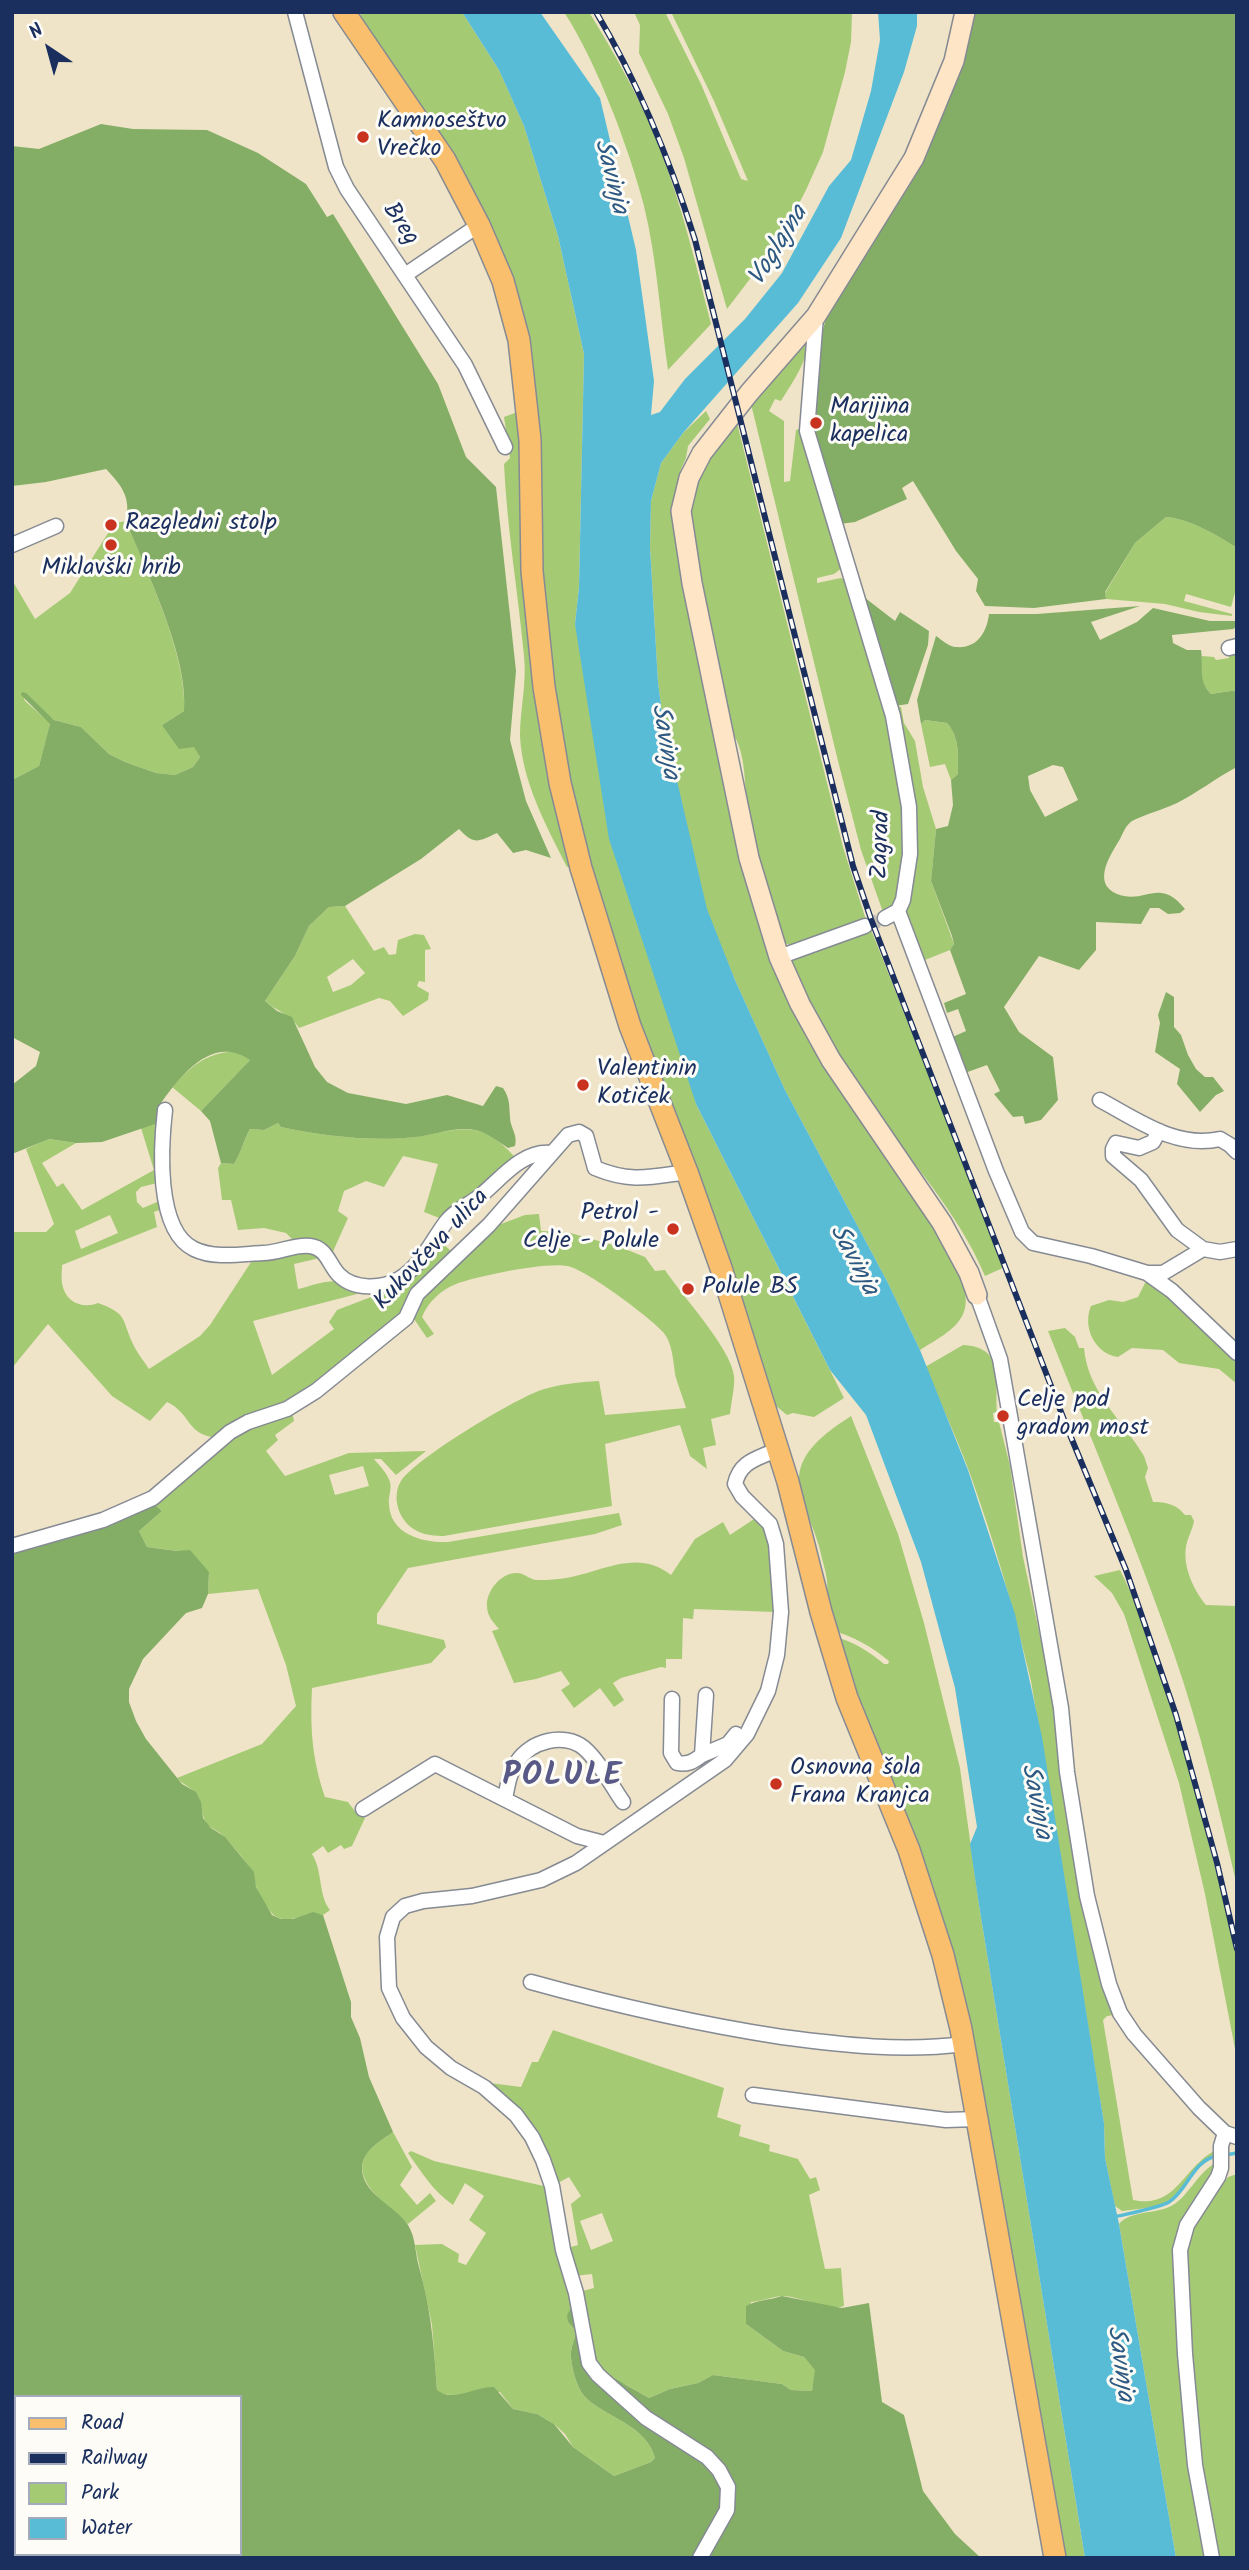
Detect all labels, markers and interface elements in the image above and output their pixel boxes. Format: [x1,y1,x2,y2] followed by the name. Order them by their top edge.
[14,14,84,84] north arrow
[23,16,50,48] text: N
[377,109,507,165] place label: Kamnoseštvo Vrečko
[355,129,371,145] marker: Kamnoseštvo Vrečko
[585,136,633,218] water label: Savinja
[374,198,424,252] street label: Breg
[743,201,817,293] water label: Voglajna
[830,395,910,451] place label: Marijina kapelica
[808,415,824,431] marker: Marijina kapelica
[125,511,277,539] place label: Razgledni stolp
[103,517,119,533] marker: Razgledni stolp
[103,537,119,553] marker: Miklavški hrib
[41,556,181,584] place label: Miklavški hrib
[642,702,684,782] water label: Savinja
[867,810,899,880] street label: Zagrad
[597,1057,697,1113] place label: Valentinin Kotiček
[575,1077,591,1093] marker: Valentinin Kotiček
[369,1184,497,1318] street label: Kukovčeva ulica
[523,1201,659,1257] place label: Petrol - Celje - Polule
[820,1220,884,1302] water label: Savinja
[665,1221,681,1237] marker: Petrol - Celje - Polule
[702,1275,798,1303] place label: Polule BS
[680,1281,696,1297] marker: Polule BS
[1017,1388,1149,1444] place label: Celje pod gradom most
[995,1408,1011,1424] marker: Celje pod gradom most
[790,1756,930,1812] place label: Osnovna šola Frana Kranjca
[503,1760,623,1798] district label: POLULE
[1011,1762,1057,1842] water label: Savinja
[768,1776,784,1792] marker: Osnovna šola Frana Kranjca
[1097,2324,1139,2404] water label: Savinja
[14,2395,242,2556] legend
[81,2407,123,2440] text: Road
[81,2442,147,2475] text: Railway
[81,2477,119,2510] text: Park
[81,2512,132,2545] text: Water

